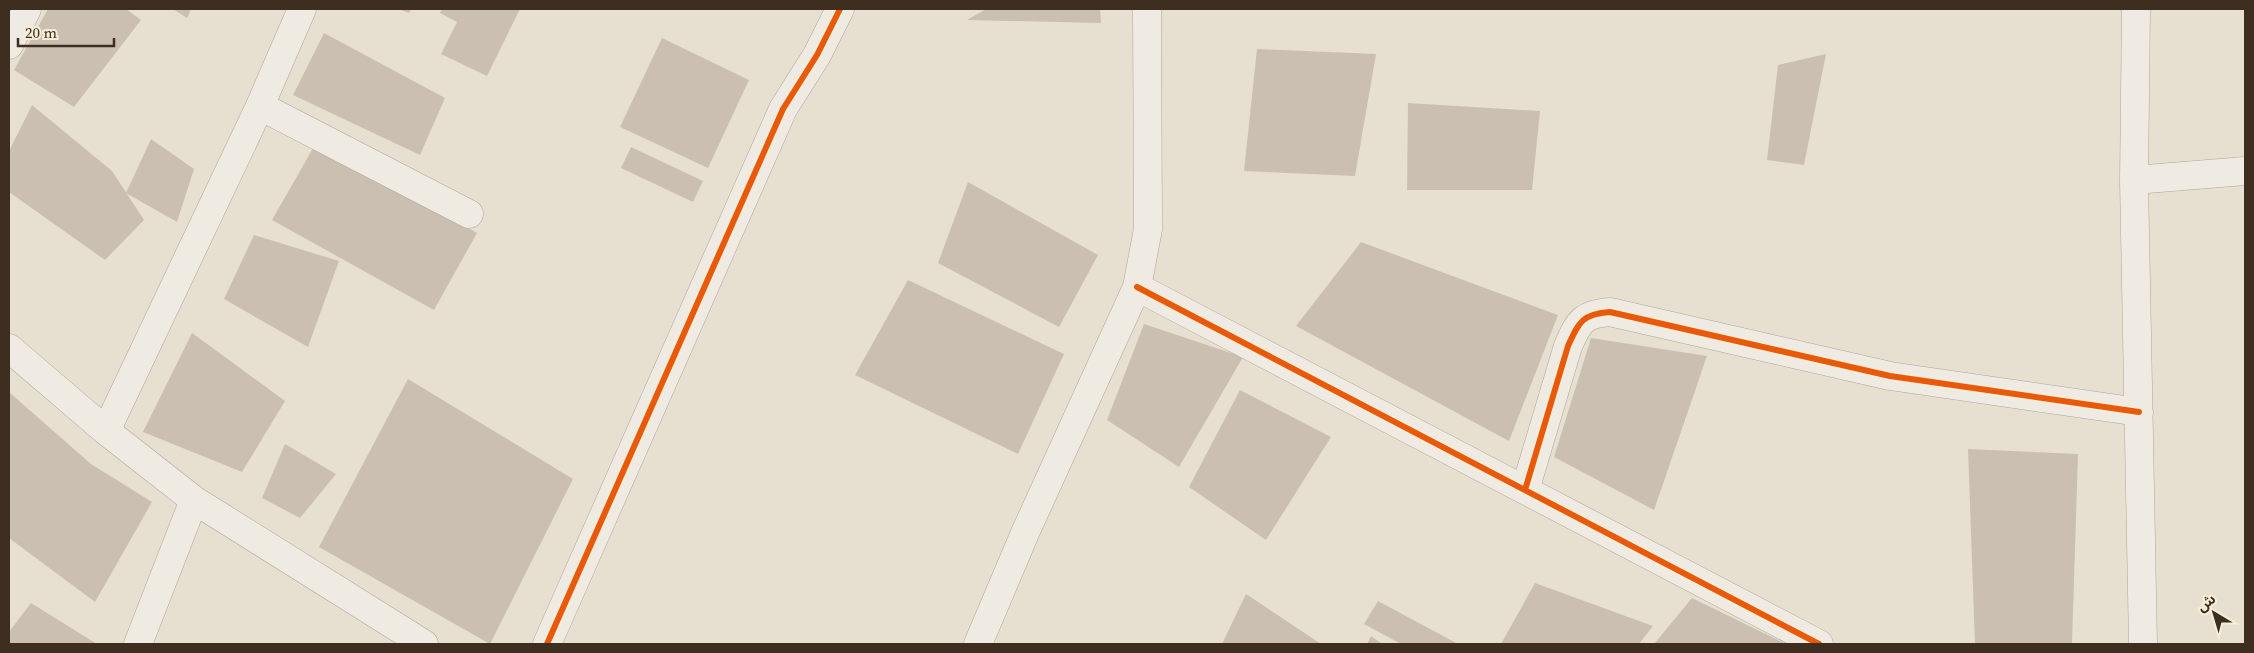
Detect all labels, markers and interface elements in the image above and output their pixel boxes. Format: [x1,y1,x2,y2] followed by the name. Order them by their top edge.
[18,15,114,47] scale bar
[25,22,57,43] text: 20 m
[2189,588,2239,638] north arrow
[2192,589,2220,617] text: ش

